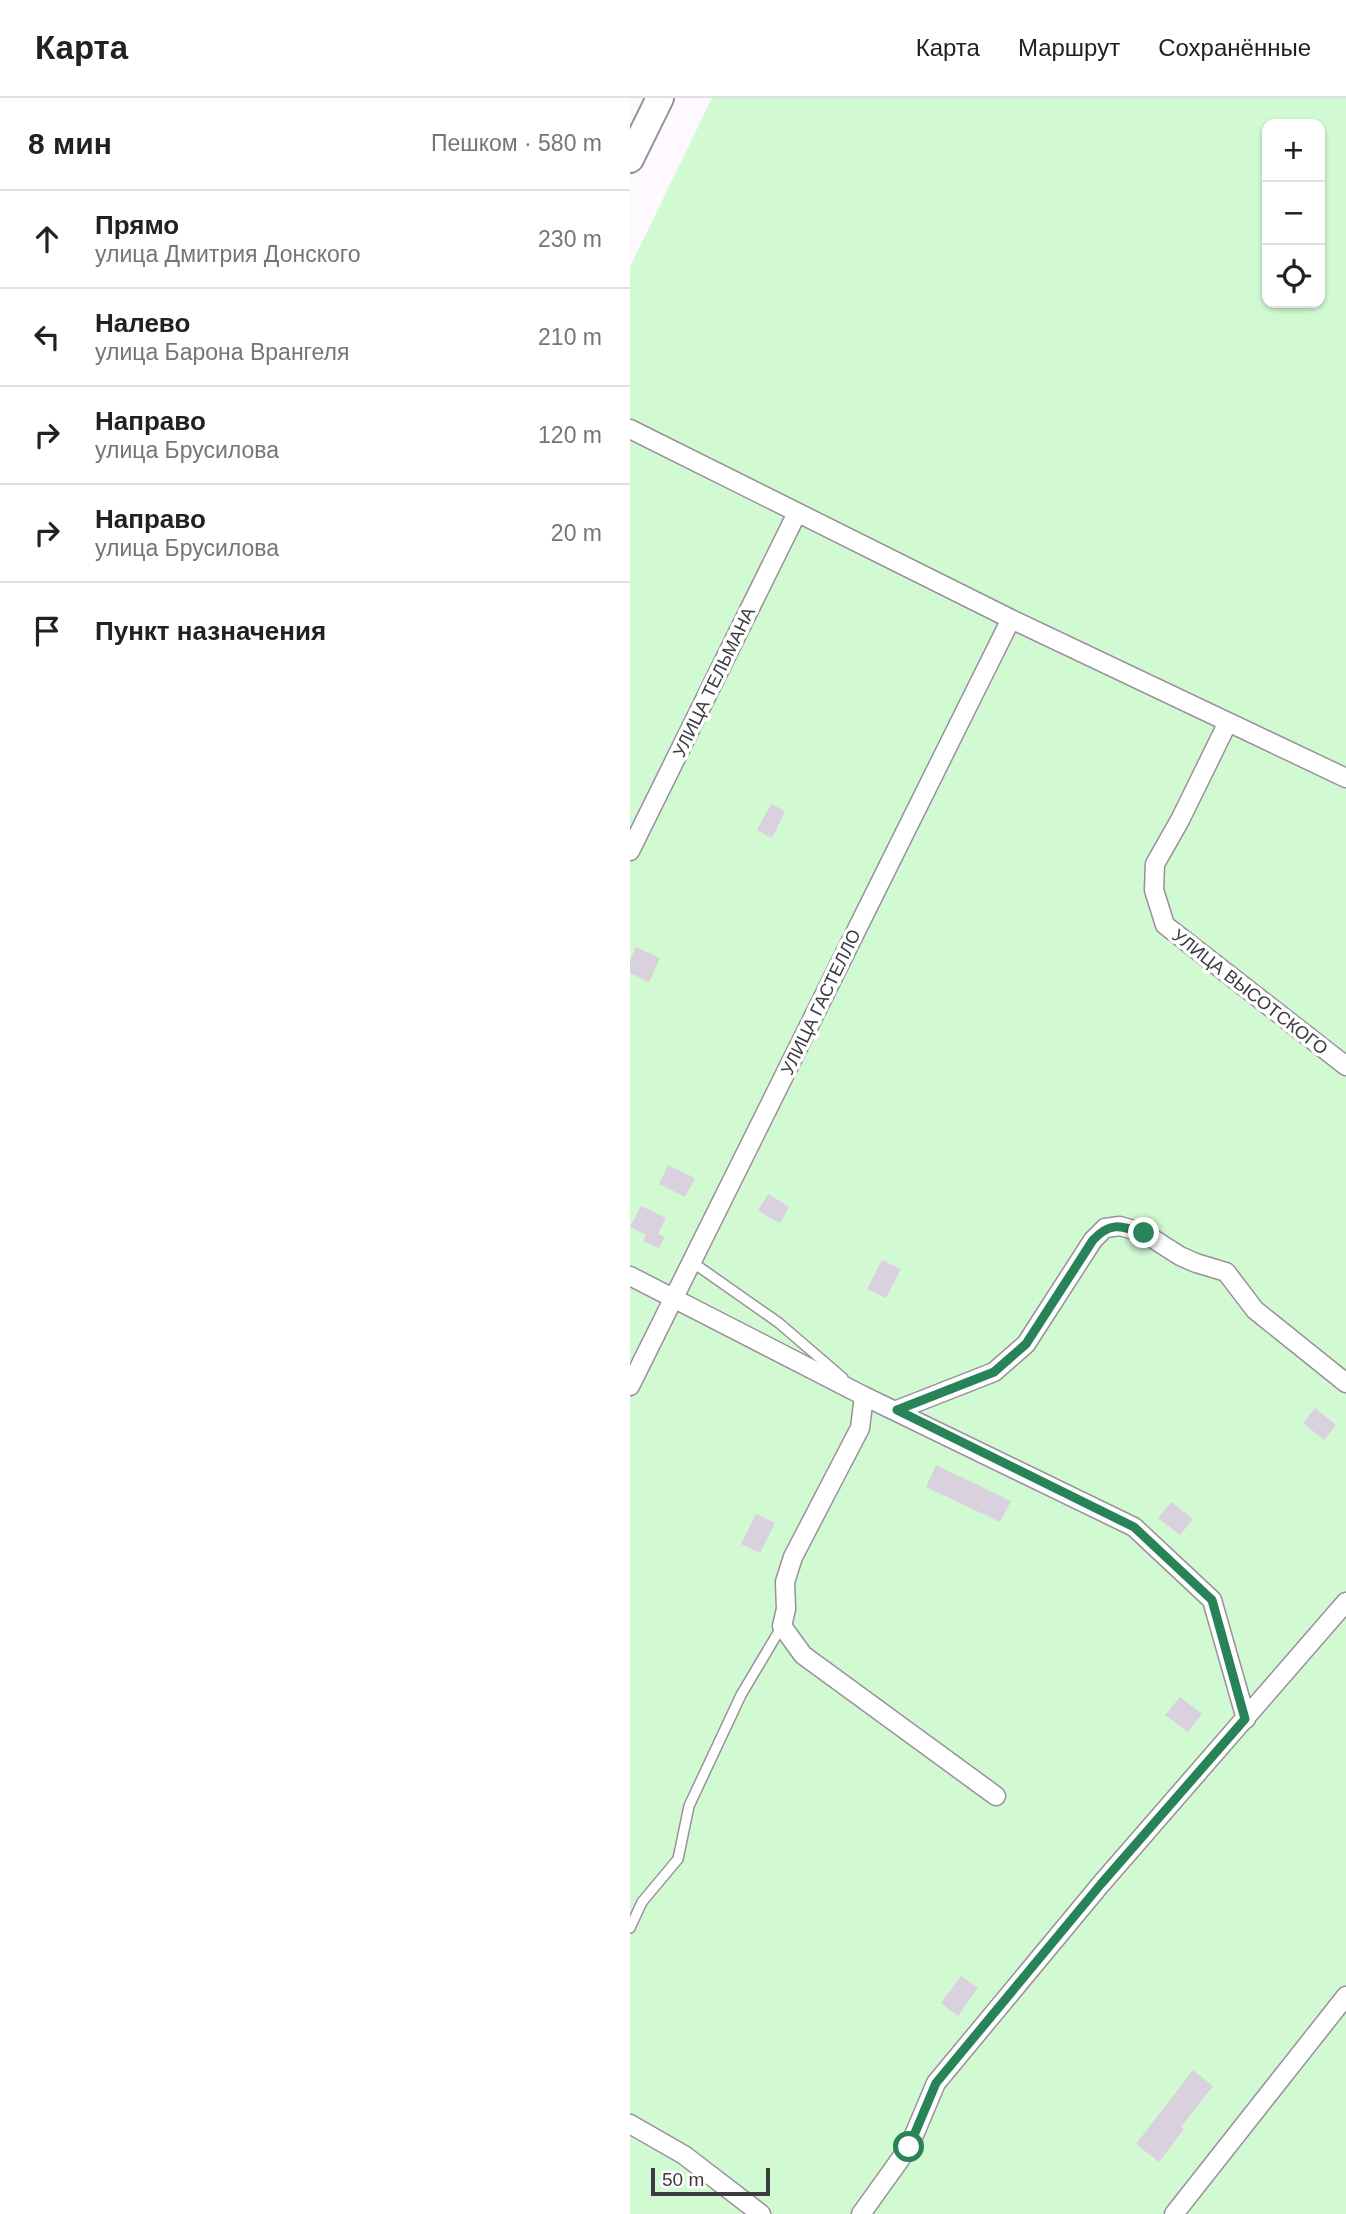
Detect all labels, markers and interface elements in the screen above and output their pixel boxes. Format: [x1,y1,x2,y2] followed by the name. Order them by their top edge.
[35,29,128,66] text: Карта
[916,34,980,61] text: Карта
[1018,34,1120,61] text: Маршрут
[1158,34,1311,61] text: Сохранённые
[1262,119,1325,308] map controls
[1262,119,1325,182] button: +
[28,127,112,160] text: 8 мин
[431,130,602,156] text: Пешком · 580 m
[1262,182,1325,245] button: −
[95,210,179,240] text: Прямо
[28,220,66,258] icon: ahead
[538,226,602,252] text: 230 m
[95,241,361,267] text: улица Дмитрия Донского
[1262,245,1325,308] button: locate
[95,308,190,338] text: Налево
[28,318,66,356] icon: left
[538,324,602,350] text: 210 m
[95,339,349,365] text: улица Барона Врангеля
[95,406,206,436] text: Направо
[28,416,66,454] icon: right
[538,422,602,448] text: 120 m
[95,437,279,463] text: улица Брусилова
[95,504,206,534] text: Направо
[28,514,66,552] icon: right
[551,520,602,546] text: 20 m
[95,535,279,561] text: улица Брусилова
[669,604,759,760] street label: УЛИЦА ТЕЛЬМАНА
[28,612,66,650] icon: arrive
[95,616,326,646] text: Пункт назначения
[1168,925,1332,1059] street label: УЛИЦА ВЫСОТСКОГО
[777,926,865,1078] street label: УЛИЦА ГАСТЕЛЛО
[1128,1217,1159,1248] route end
[893,2131,924,2162] route start
[651,2165,770,2197] scale bar
[662,2169,704,2190] text: 50 m

